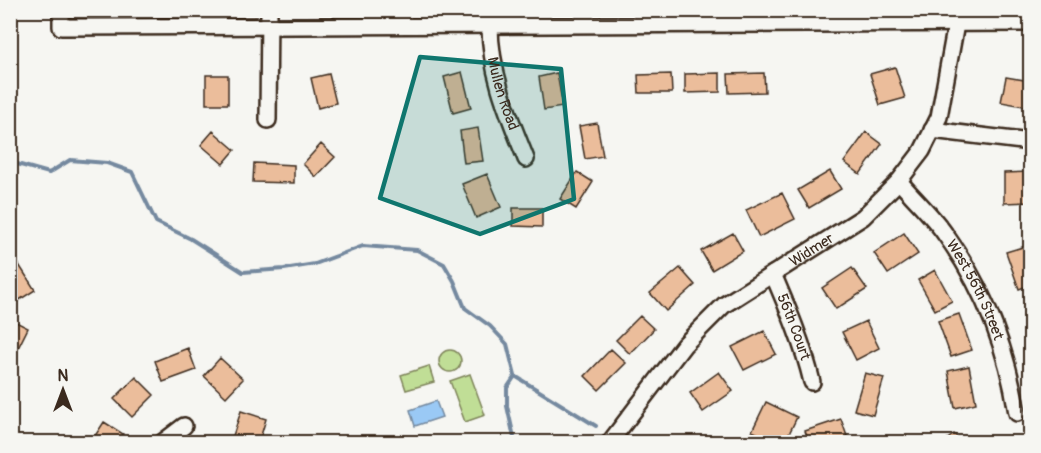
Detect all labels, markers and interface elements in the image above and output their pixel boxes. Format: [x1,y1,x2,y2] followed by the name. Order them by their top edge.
[483,55,523,133] street label: Mullen Road
[786,228,838,271] street label: Widmer
[942,236,1008,343] street label: West 56th Street
[773,291,815,363] street label: 56th Court
[33,360,93,420] north arrow
[58,366,69,386] text: N

